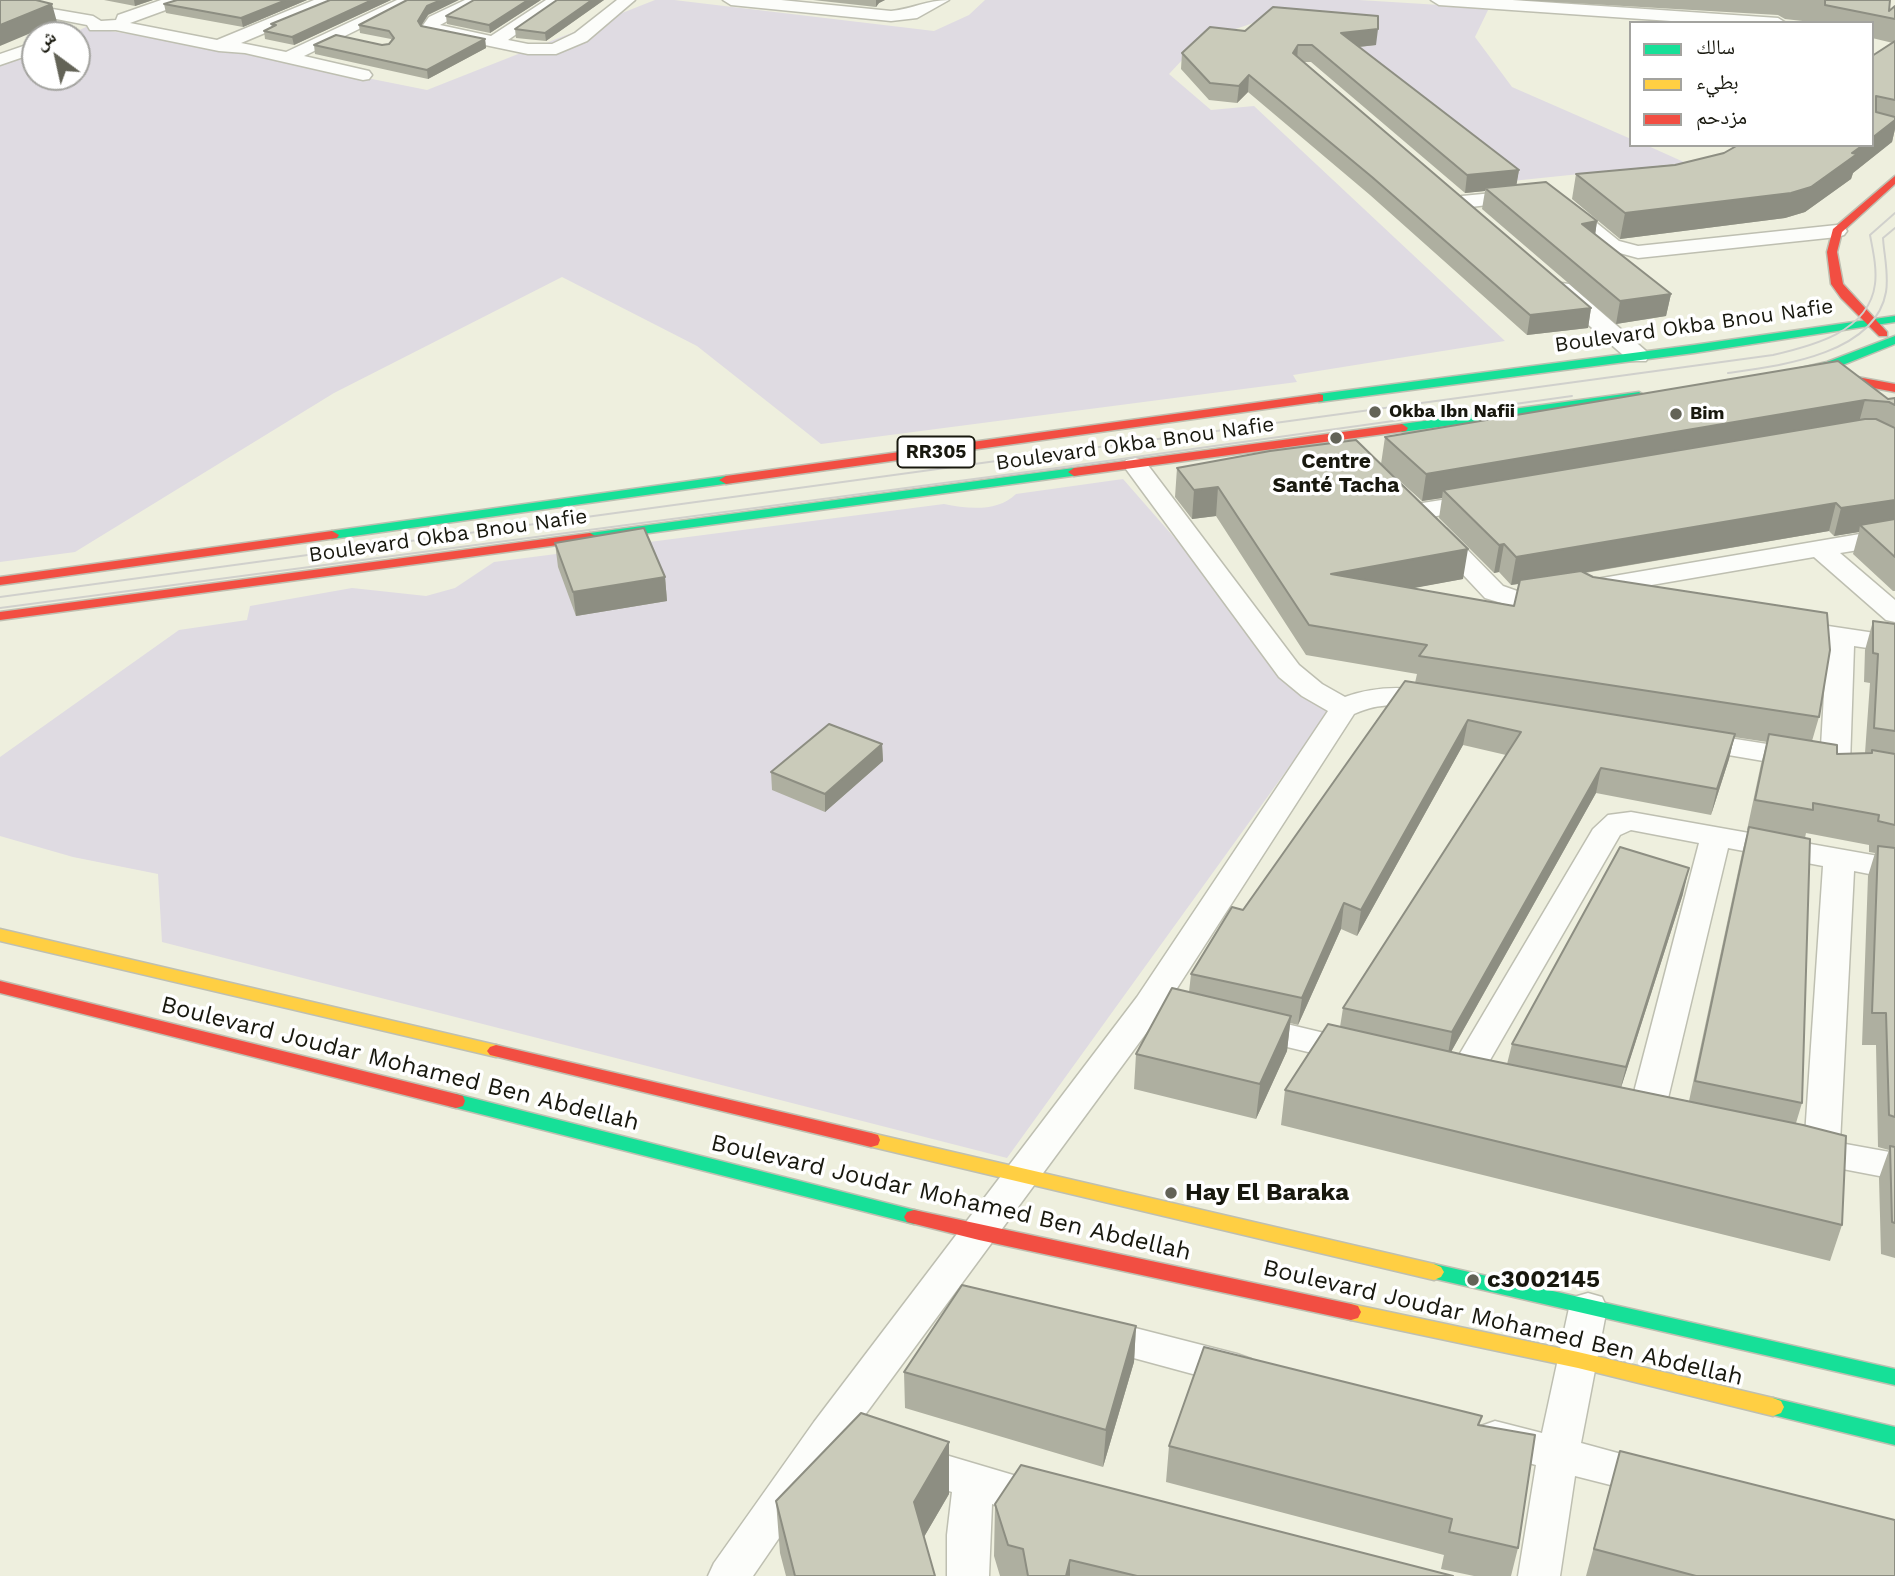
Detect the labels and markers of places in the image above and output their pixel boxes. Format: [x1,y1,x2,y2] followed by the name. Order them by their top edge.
[1389,401,1515,423] place label: Okba Ibn Nafii
[1690,403,1724,425] place label: Bim
[1367,404,1383,420] marker: Okba Ibn Nafii
[1668,406,1684,422] marker: Bim
[1328,430,1344,446] marker: Centre Santé Tacha
[1273,449,1399,499] place label: Centre Santé Tacha
[1185,1179,1349,1207] place label: Hay El Baraka
[1163,1185,1179,1201] marker: Hay El Baraka
[1487,1266,1600,1294] place label: c3002145
[1465,1272,1481,1288] marker: c3002145

